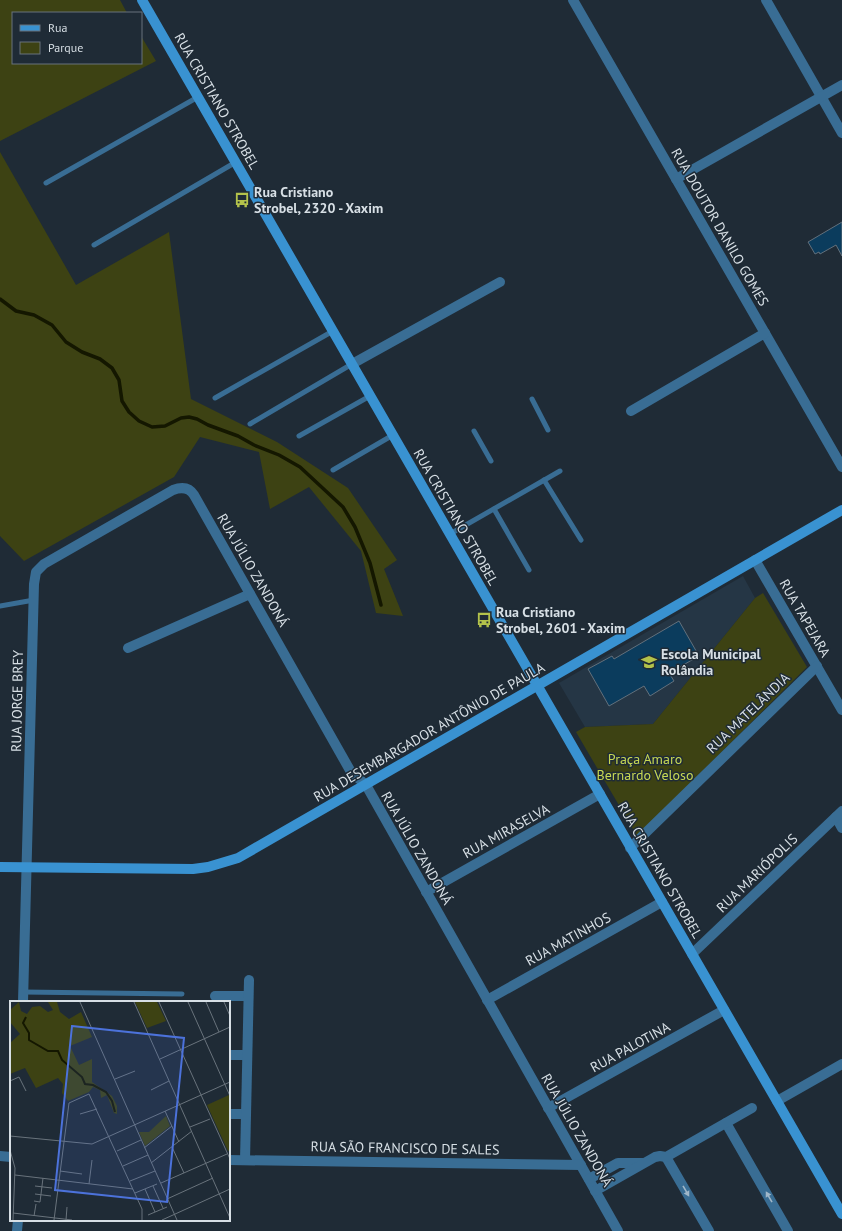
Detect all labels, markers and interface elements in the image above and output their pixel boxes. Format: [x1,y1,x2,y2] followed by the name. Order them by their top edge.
[12,12,142,64] legend
[48,20,67,35] text: Rua
[170,29,264,173] street label: RUA CRISTIANO STROBEL
[48,40,83,55] text: Parque
[667,145,773,309] street label: RUA DOUTOR DANILO GOMES
[254,183,383,217] place label: Rua Cristiano Strobel, 2320 - Xaxim
[233,191,251,209] bus stop icon: Rua Cristiano Strobel, 2320 - Xaxim
[409,445,503,589] street label: RUA CRISTIANO STROBEL
[213,510,293,630] street label: RUA JÚLIO ZANDONÁ
[775,576,835,661] street label: RUA TAPEJARA
[496,603,625,637] place label: Rua Cristiano Strobel, 2601 - Xaxim
[475,611,493,629] bus stop icon: Rua Cristiano Strobel, 2601 - Xaxim
[661,645,762,679] place label: Escola Municipal Rolândia
[7,650,27,752] street label: RUA JORGE BREY
[640,653,658,671] school or university icon: Escola Municipal Rolândia
[310,658,548,806] street label: RUA DESEMBARGADOR ANTÔNIO DE PAULA
[703,668,794,757] street label: RUA MATELÂNDIA
[596,750,694,784] park label: Praça Amaro Bernardo Veloso
[377,788,457,908] street label: RUA JÚLIO ZANDONÁ
[613,798,707,942] street label: RUA CRISTIANO STROBEL
[459,799,553,862] street label: RUA MIRASELVA
[713,830,801,916] street label: RUA MARIÓPOLIS
[522,908,614,970] street label: RUA MATINHOS
[10,1001,230,1221] inset map
[587,1017,674,1076] street label: RUA PALOTINA
[537,1070,617,1190] street label: RUA JÚLIO ZANDONÁ
[310,1137,500,1159] street label: RUA SÃO FRANCISCO DE SALES
[682,1185,689,1197] one-way arrow
[765,1191,772,1203] one-way arrow

